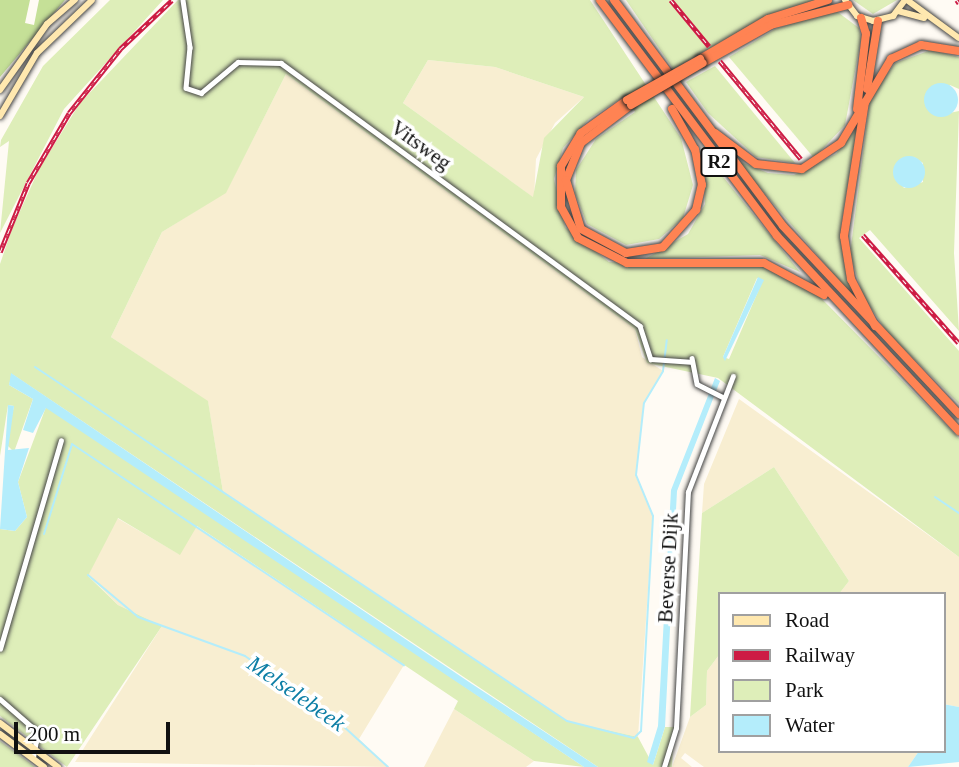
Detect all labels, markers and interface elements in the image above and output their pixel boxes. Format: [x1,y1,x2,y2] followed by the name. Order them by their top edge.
[386,115,456,175] street label: Vitsweg
[700,146,738,178] road number: R2
[653,512,683,624] street label: Beverse Dijk
[718,592,945,753] legend
[785,608,829,632] text: Road
[785,643,855,667] text: Railway
[242,650,350,738] water label: Melselebeek
[785,678,824,702] text: Park
[18,708,173,752] scale bar
[785,713,835,737] text: Water
[27,722,80,746] text: 200 m

